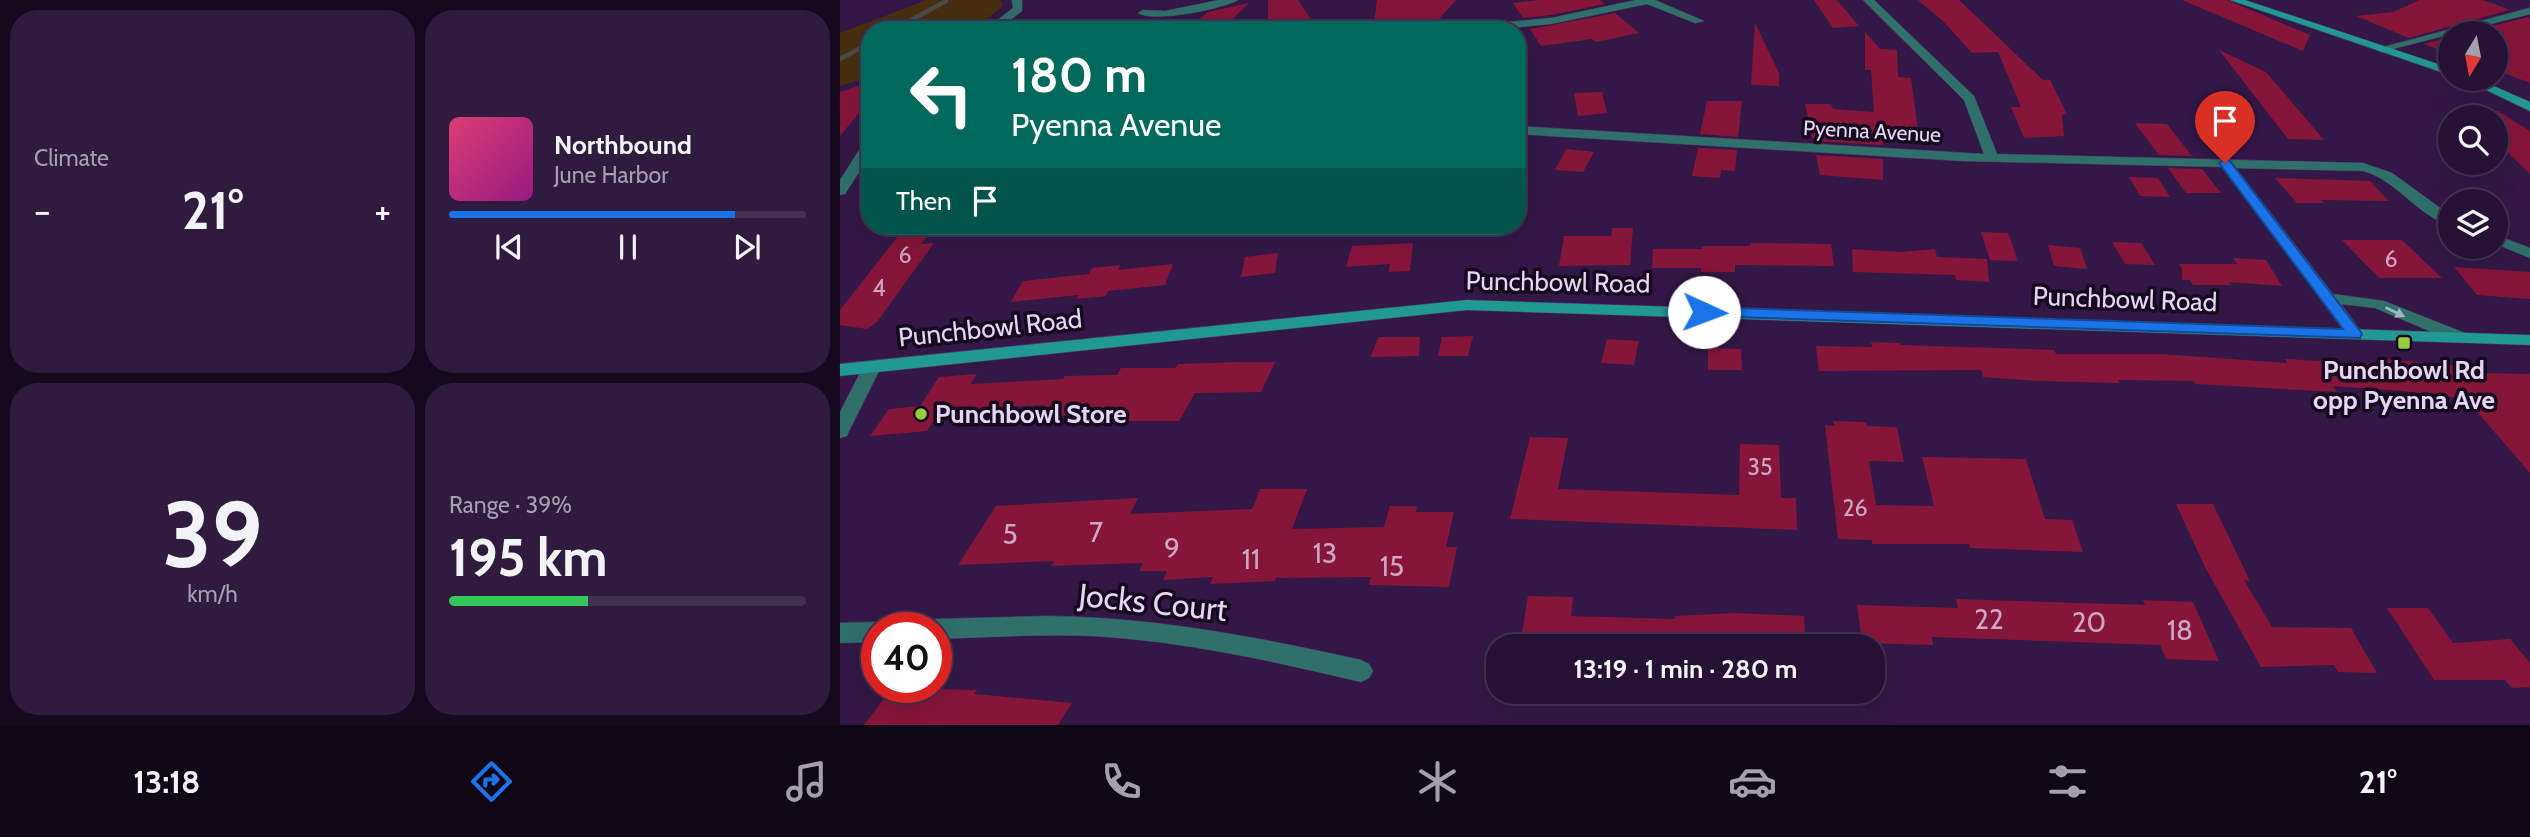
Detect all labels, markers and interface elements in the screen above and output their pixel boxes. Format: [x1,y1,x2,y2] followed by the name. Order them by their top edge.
[2438,21,2508,91] north arrow
[2438,21,2508,259] map controls
[1011,45,1147,104] text: 180 m
[896,49,987,140] icon: left
[2195,91,2255,163] pin
[2206,102,2244,140] icon: arrive
[1011,105,1221,144] text: Pyenna Avenue
[2438,105,2508,175] button: search
[1802,115,1942,147] street label: Pyenna Avenue
[554,129,692,161] text: Northbound
[34,144,109,172] text: Climate
[554,161,668,189] text: June Harbor
[182,179,243,242] text: 21°
[966,182,1004,220] icon: arrive
[896,185,952,217] text: Then
[34,187,51,234] text: −
[374,187,391,234] text: +
[2438,189,2508,259] button: layers
[490,228,528,266] icon: previous
[609,228,647,266] icon: pause
[728,228,766,266] icon: next
[898,241,912,269] house number: 6
[2384,245,2398,273] house number: 6
[1465,264,1651,300] street label: Punchbowl Road
[872,274,886,302] house number: 4
[1667,275,1741,349] position arrow
[2032,280,2218,318] street label: Punchbowl Road
[897,302,1083,354] street label: Punchbowl Road
[2385,306,2405,317] one-way arrow
[2396,335,2412,351] marker: Punchbowl Rd opp Pyenna Ave
[2313,354,2495,416] place label: Punchbowl Rd opp Pyenna Ave
[935,398,1127,430] place label: Punchbowl Store
[913,406,929,422] marker: Punchbowl Store
[1748,453,1772,481] house number: 35
[162,479,263,590] text: 39
[449,491,572,519] text: Range · 39%
[1842,494,1868,522] house number: 26
[1089,515,1103,549] house number: 7
[1002,517,1018,551] house number: 5
[449,526,607,589] text: 195 km
[1164,531,1180,565] house number: 9
[1313,536,1337,570] house number: 13
[1242,542,1260,576] house number: 11
[1380,549,1404,583] house number: 15
[1076,575,1229,629] street label: Jocks Court
[187,580,238,608] text: km/h
[1974,602,2004,636] house number: 22
[2072,605,2106,639] house number: 20
[861,612,952,703] speed limit sign: 40
[2167,613,2193,647] house number: 18
[1574,653,1797,685] text: 13:19 · 1 min · 280 m
[467,757,516,806] icon: directions
[782,757,831,806] icon: music
[1097,757,1146,806] icon: phone
[1413,757,1462,806] icon: climate
[1728,757,1777,806] icon: car
[2043,757,2092,806] icon: filters
[133,762,200,801] text: 13:18
[2359,762,2397,801] text: 21°

